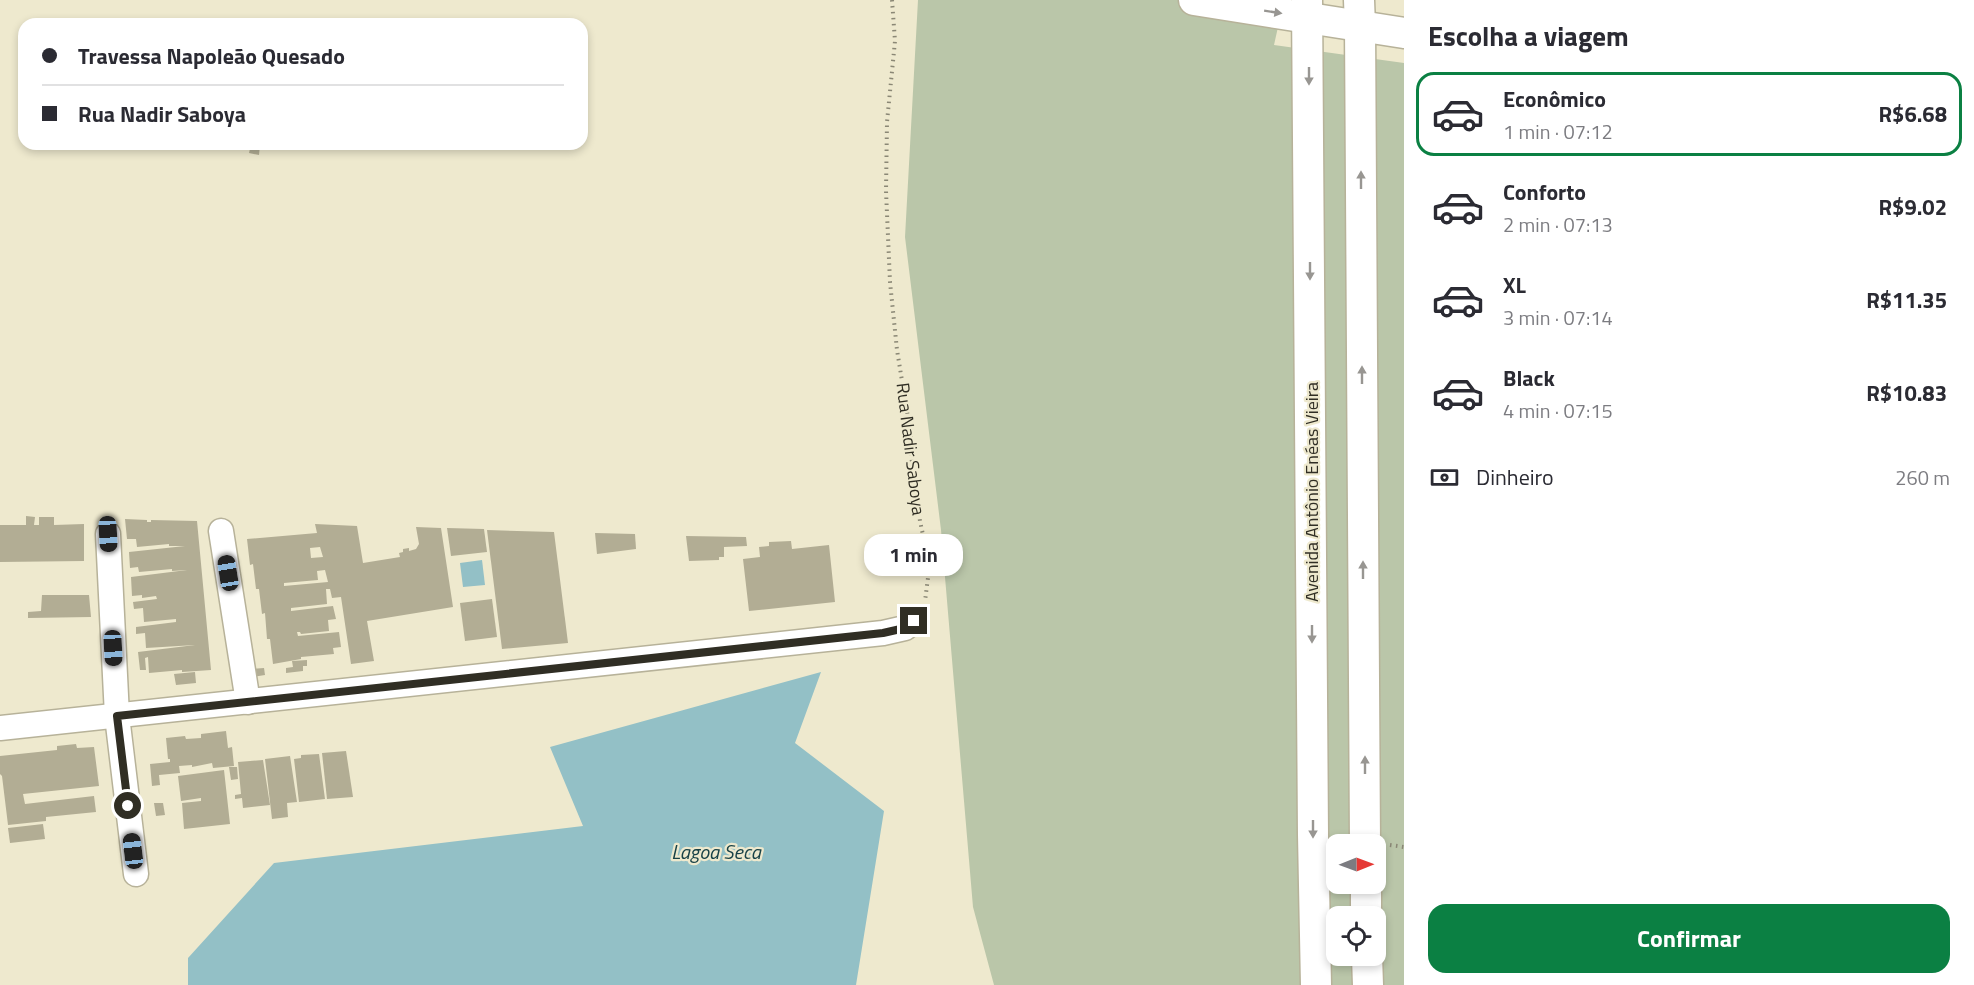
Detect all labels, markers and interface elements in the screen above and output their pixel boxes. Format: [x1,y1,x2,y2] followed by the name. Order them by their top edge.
[1263,8,1282,17] one-way arrow
[1428,15,1629,56] text: Escolha a viagem
[78,39,345,73] text: Travessa Napoleão Quesado
[1304,67,1314,86] one-way arrow
[1503,82,1606,116] text: Econômico
[1431,87,1485,141] icon: car
[78,97,246,131] text: Rua Nadir Saboya
[1878,97,1947,131] text: R$6.68
[1503,116,1613,147] text: 1 min · 07:12
[1356,171,1366,190] one-way arrow
[1503,175,1586,209] text: Conforto
[1431,180,1485,234] icon: car
[1878,190,1947,224] text: R$9.02
[1503,209,1613,240] text: 2 min · 07:13
[1305,262,1315,281] one-way arrow
[1503,268,1526,302] text: XL
[1431,273,1485,327] icon: car
[1866,283,1947,317] text: R$11.35
[1503,302,1613,333] text: 3 min · 07:14
[1503,361,1555,395] text: Black
[1357,366,1367,385] one-way arrow
[1431,366,1485,420] icon: car
[1866,376,1947,410] text: R$10.83
[889,381,933,517] street label: Rua Nadir Saboya
[1298,382,1325,602] street label: Avenida Antônio Enéas Vieira
[1503,395,1613,426] text: 4 min · 07:15
[1476,460,1554,494] text: Dinheiro
[1428,461,1461,494] icon: cash
[1895,462,1950,493] text: 260 m
[98,516,118,552] car
[864,534,964,576] callout: 1 min
[889,539,938,570] text: 1 min
[216,554,240,592] car
[1358,561,1368,580] one-way arrow
[900,607,927,634] route end
[1307,625,1317,644] one-way arrow
[103,630,123,666] car
[1360,756,1369,775] one-way arrow
[114,792,141,819] route start
[1308,820,1318,839] one-way arrow
[122,832,144,870] car
[1326,834,1386,894] north arrow
[1326,834,1386,966] map controls
[671,836,762,867] water label: Lagoa Seca
[1428,904,1950,973] button: Confirmar
[1326,906,1386,966] button: locate

